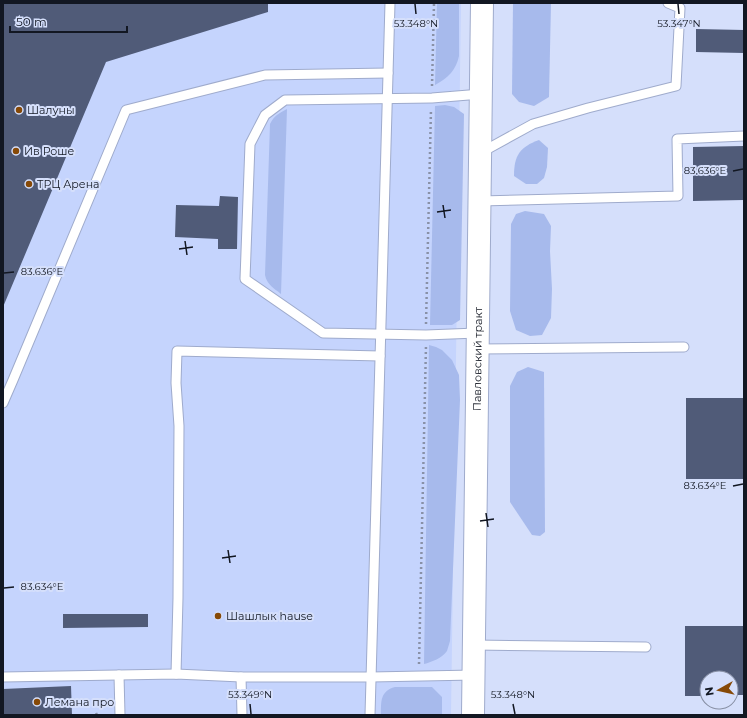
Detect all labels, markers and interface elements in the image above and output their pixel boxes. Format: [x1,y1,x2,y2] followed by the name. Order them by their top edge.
[10,8,127,34] scale bar
[16,14,47,29] text: 50 m
[394,17,438,30] text: 53.348°N
[657,17,701,30] text: 53.347°N
[27,103,75,117] place label: Шалуны
[14,105,24,115] marker: Шалуны
[24,144,74,158] place label: Ив Роше
[11,146,21,156] marker: Ив Роше
[684,164,727,177] text: 83.636°E
[37,177,100,191] place label: ТРЦ Арена
[24,179,34,189] marker: ТРЦ Арена
[21,265,64,278] text: 83.636°E
[470,306,485,411] street label: Павловский тракт
[684,479,727,492] text: 83.634°E
[21,580,64,593] text: 83.634°E
[226,609,313,623] place label: Шашлык hause
[213,611,223,621] marker: Шашлык hause
[699,670,739,710] north arrow
[702,686,717,697] text: N
[228,688,272,701] text: 53.349°N
[491,688,535,701] text: 53.348°N
[45,695,114,709] place label: Лемана про
[32,697,42,707] marker: Лемана про

